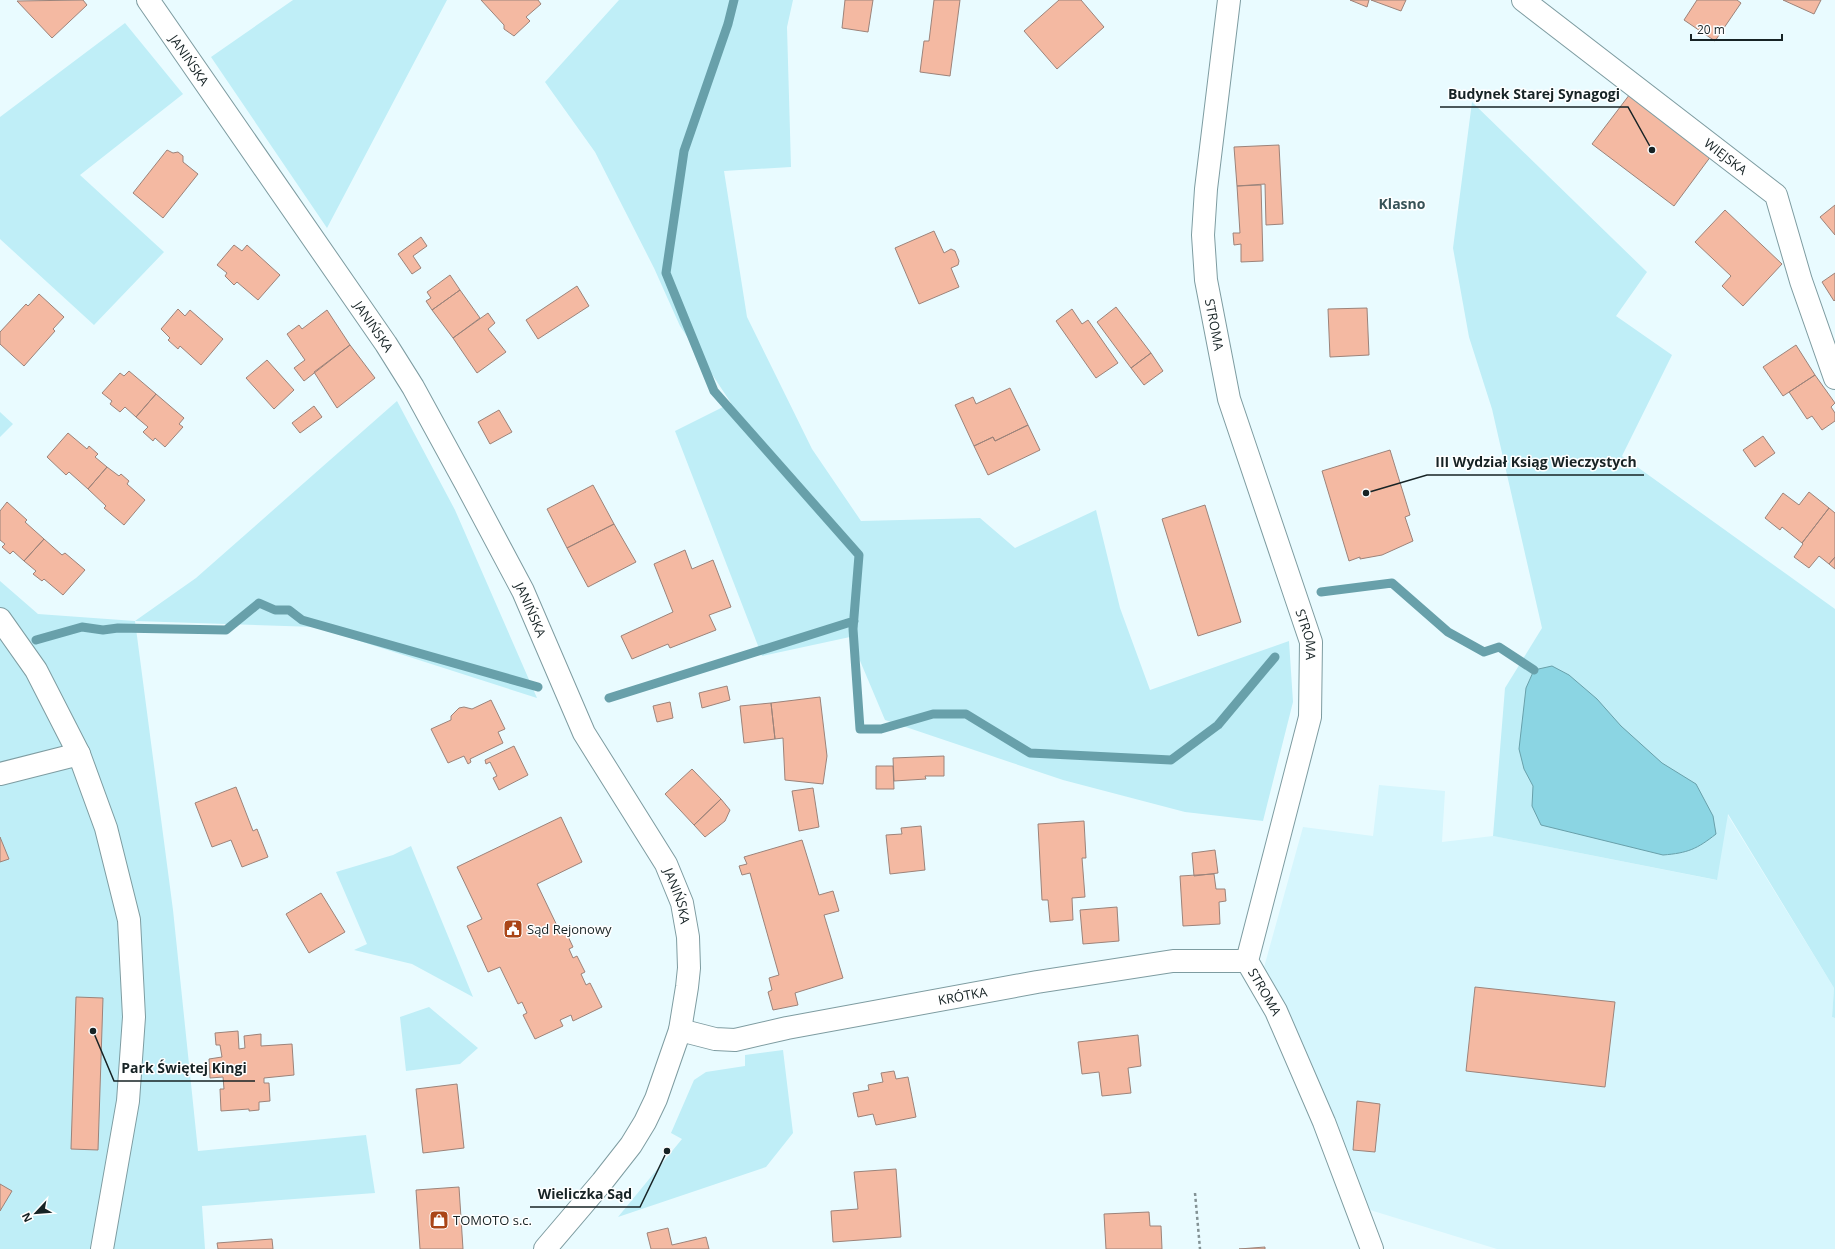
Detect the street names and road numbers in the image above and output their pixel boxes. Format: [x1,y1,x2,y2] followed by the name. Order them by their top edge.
[164,29,214,90] street label: JANIŃSKA
[1701,134,1752,179] street label: WIEJSKA
[349,296,398,356] street label: JANIŃSKA
[1201,297,1229,353] street label: STROMA
[510,577,551,641] street label: JANIŃSKA
[1291,606,1320,661] street label: STROMA
[659,863,695,926] street label: JANIŃSKA
[1244,965,1286,1019] street label: STROMA
[937,982,989,1009] street label: KRÓTKA

